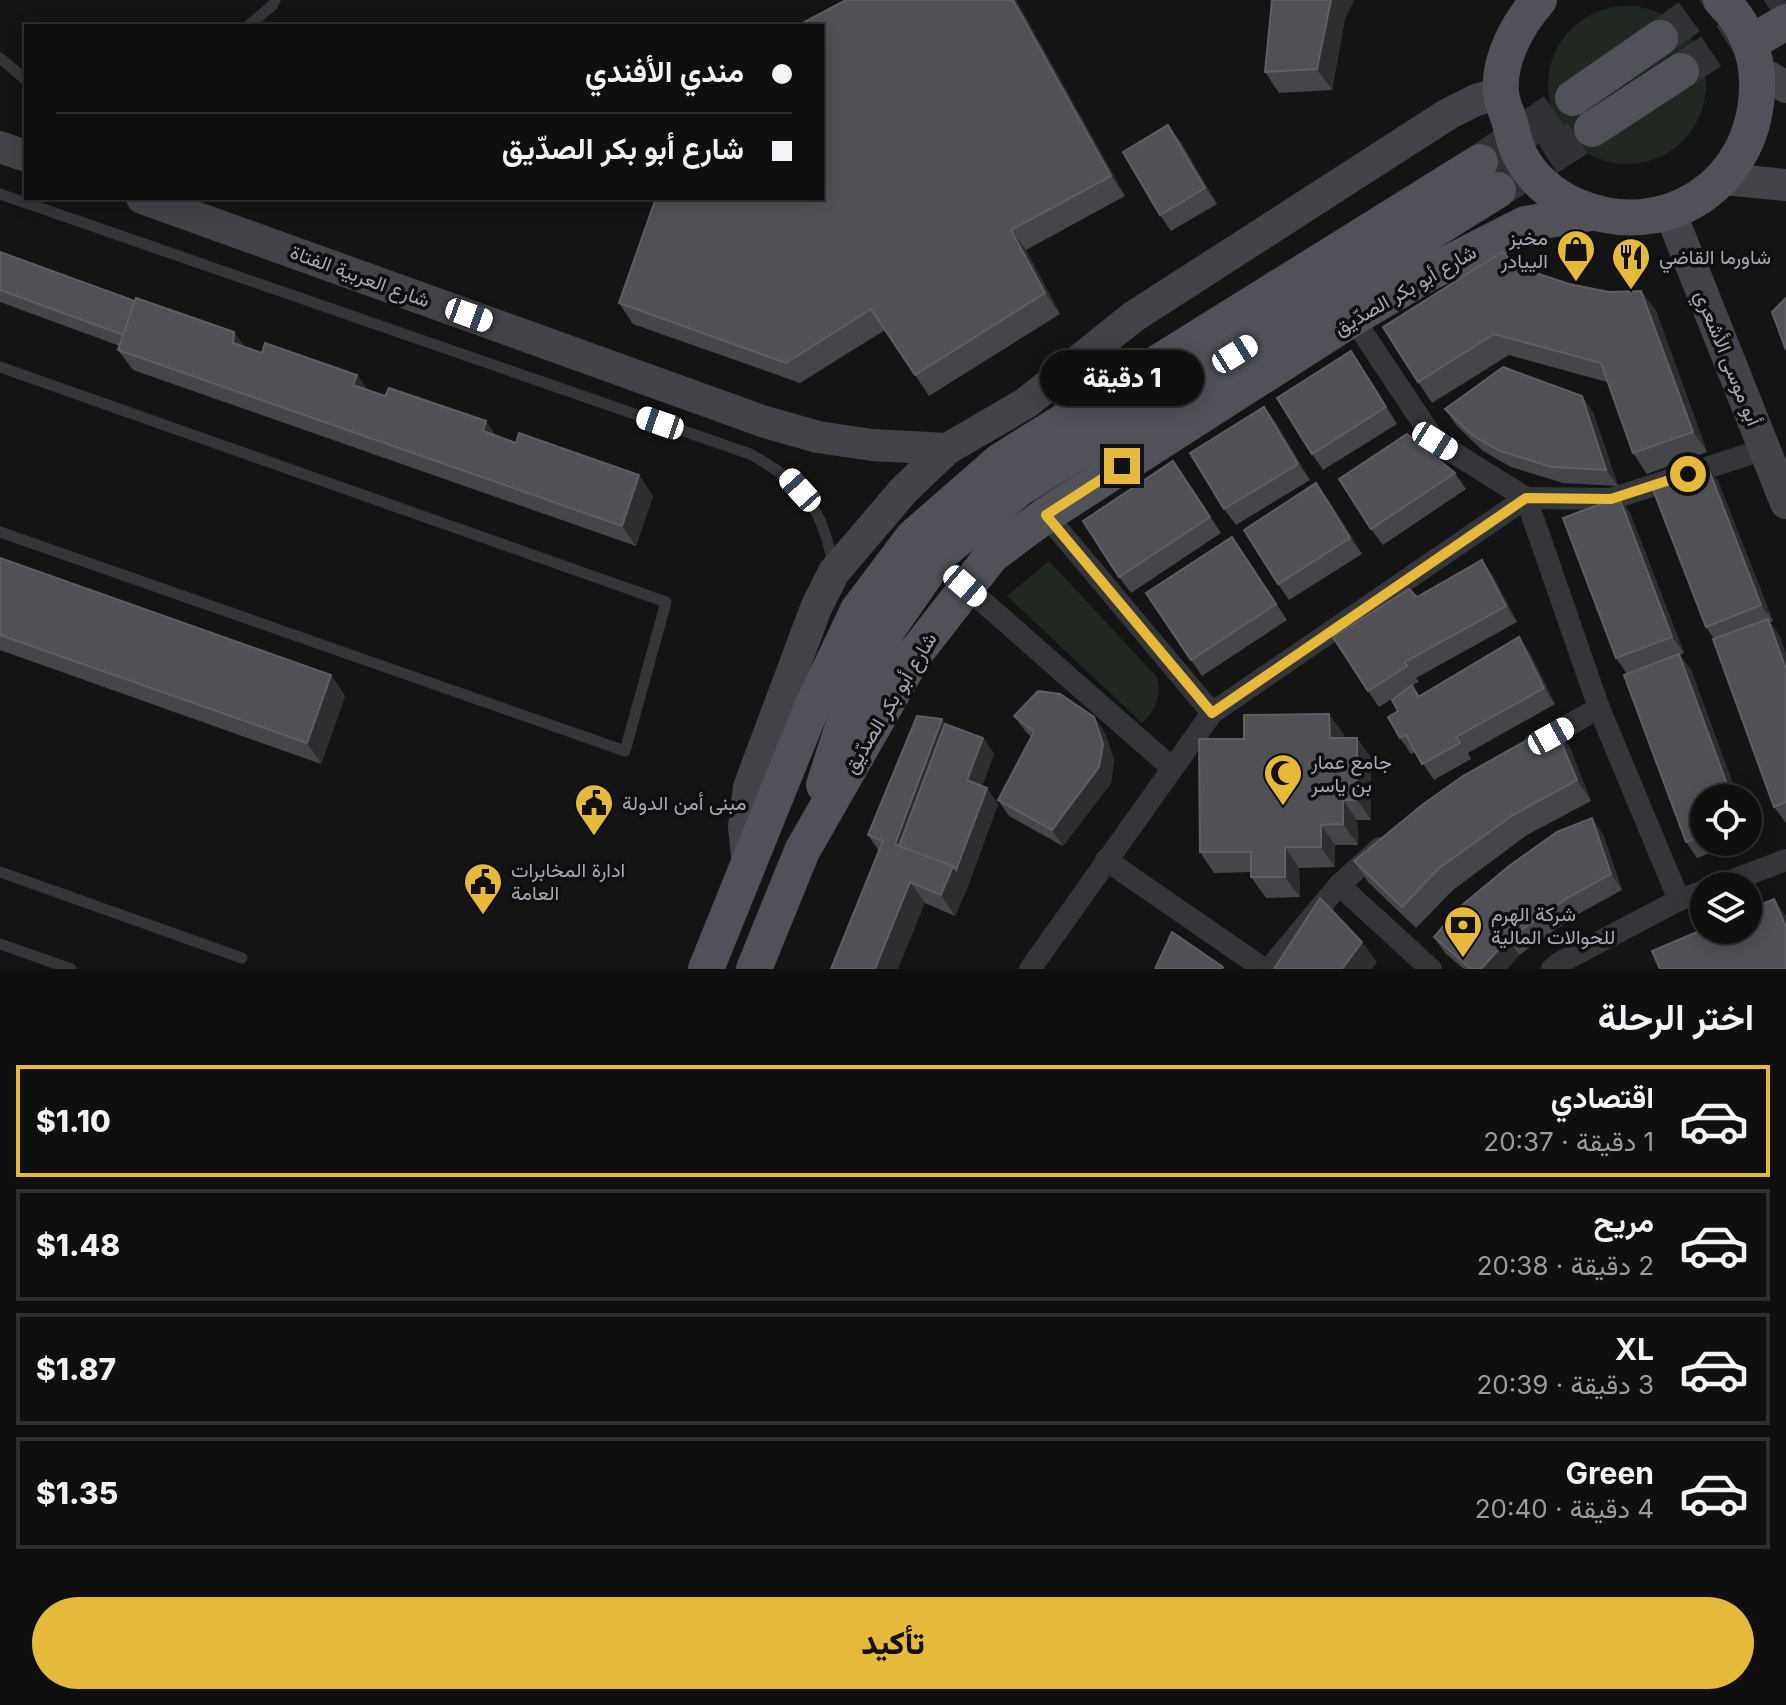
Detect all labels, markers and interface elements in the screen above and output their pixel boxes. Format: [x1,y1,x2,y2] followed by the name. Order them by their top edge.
[585,53,744,89] text: مندي الأفندي
[502,130,744,166] text: شارع أبو بكر الصدّيق
[1500,226,1548,274] place label: مخبز الييادر
[1555,228,1597,283] shop icon: مخبز الييادر
[1610,236,1652,291] restaurant icon: شاورما القاضي
[286,240,433,314] street label: شارع العربية الفتاة
[1330,240,1481,342] street label: شارع أبو بكر الصدّيق
[1659,245,1771,274] place label: شاورما القاضي
[1685,287,1766,431] street label: أبو موسى الأشعري
[442,296,496,334] car
[1208,331,1262,377] car
[1040,350,1204,406] callout: 1 دقيقة
[1083,362,1161,393] text: 1 دقيقة
[633,404,687,442] car
[1408,418,1462,464] car
[1104,448,1140,484] route end
[1670,456,1706,492] route start
[775,464,825,516] car
[939,561,991,611] car
[838,628,943,779] street label: شارع أبو بكر الصدّيق
[1524,714,1578,758] car
[1310,750,1392,798] place label: جامع عمار بن ياسر
[1262,752,1304,807] mosque icon: جامع عمار بن ياسر
[573,782,615,837] public building icon: مبنى أمن الدولة
[1690,784,1762,944] map controls
[1690,784,1762,856] button: locate
[622,791,746,816] place label: مبنى أمن الدولة
[511,858,625,905] place label: ادارة المخابرات العامة
[462,861,504,916] public building icon: ادارة المخابرات العامة
[1690,872,1762,944] button: layers
[1491,902,1615,950] place label: شركة الهرم للحوالات المالية
[1442,904,1484,959] bank icon: شركة الهرم للحوالات المالية
[1598,995,1754,1039] text: اختر الرحلة
[1551,1079,1654,1115] text: اقتصادي
[1678,1085,1750,1157] icon: car
[36,1103,111,1139] text: $1.10
[1483,1126,1654,1157] text: 1 دقيقة · 20:37
[1594,1203,1654,1239] text: مريح
[1678,1209,1750,1281] icon: car
[36,1227,120,1263] text: $1.48
[1477,1250,1654,1281] text: 2 دقيقة · 20:38
[1615,1331,1654,1367] text: XL
[1678,1333,1750,1405] icon: car
[36,1351,116,1387] text: $1.87
[1476,1369,1654,1400] text: 3 دقيقة · 20:39
[1566,1455,1654,1491] text: Green
[1678,1457,1750,1529] icon: car
[36,1475,118,1511] text: $1.35
[1475,1493,1654,1524] text: 4 دقيقة · 20:40
[32,1597,1754,1689] button: تأكيد

